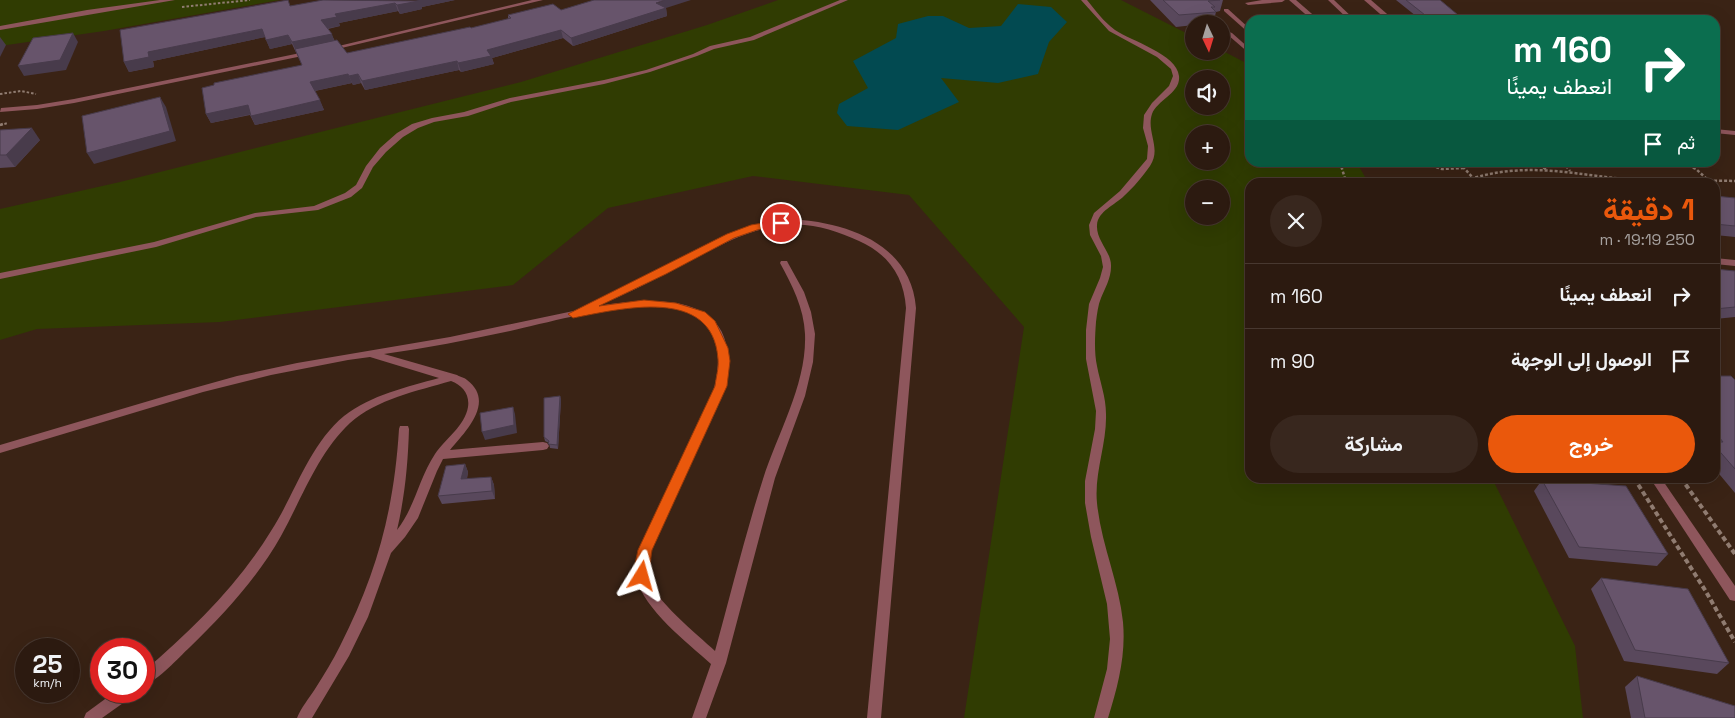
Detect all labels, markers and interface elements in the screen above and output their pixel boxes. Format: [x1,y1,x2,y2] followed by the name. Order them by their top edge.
[1185,15,1230,60] north arrow
[1185,15,1230,225] map controls
[1513,28,1612,72] text: 160 m
[1630,35,1695,100] icon: right
[1185,70,1230,115] button: sound
[1506,72,1612,100] text: انعطف يمينًا
[1185,125,1230,170] button: +
[1639,130,1667,158] icon: arrive
[1677,130,1695,155] text: ثم
[1185,180,1230,225] button: −
[1603,190,1695,229] text: 1 دقيقة
[1270,195,1322,247] button: close
[760,202,802,244] pin
[767,209,795,237] icon: arrive
[1599,229,1695,250] text: 250 m · 19:19
[1560,282,1652,307] text: انعطف يمينًا
[1667,282,1695,310] icon: right
[1270,284,1323,309] text: 160 m
[1511,347,1652,372] text: الوصول إلى الوجهة
[1667,347,1695,375] icon: arrive
[1270,349,1315,374] text: 90 m
[1270,415,1478,473] button: مشاركة
[1488,415,1695,473] button: خروج
[615,549,667,601] position arrow
[90,638,155,703] speed limit sign: 30
[33,648,62,680] text: 25
[33,675,62,691] text: km/h

